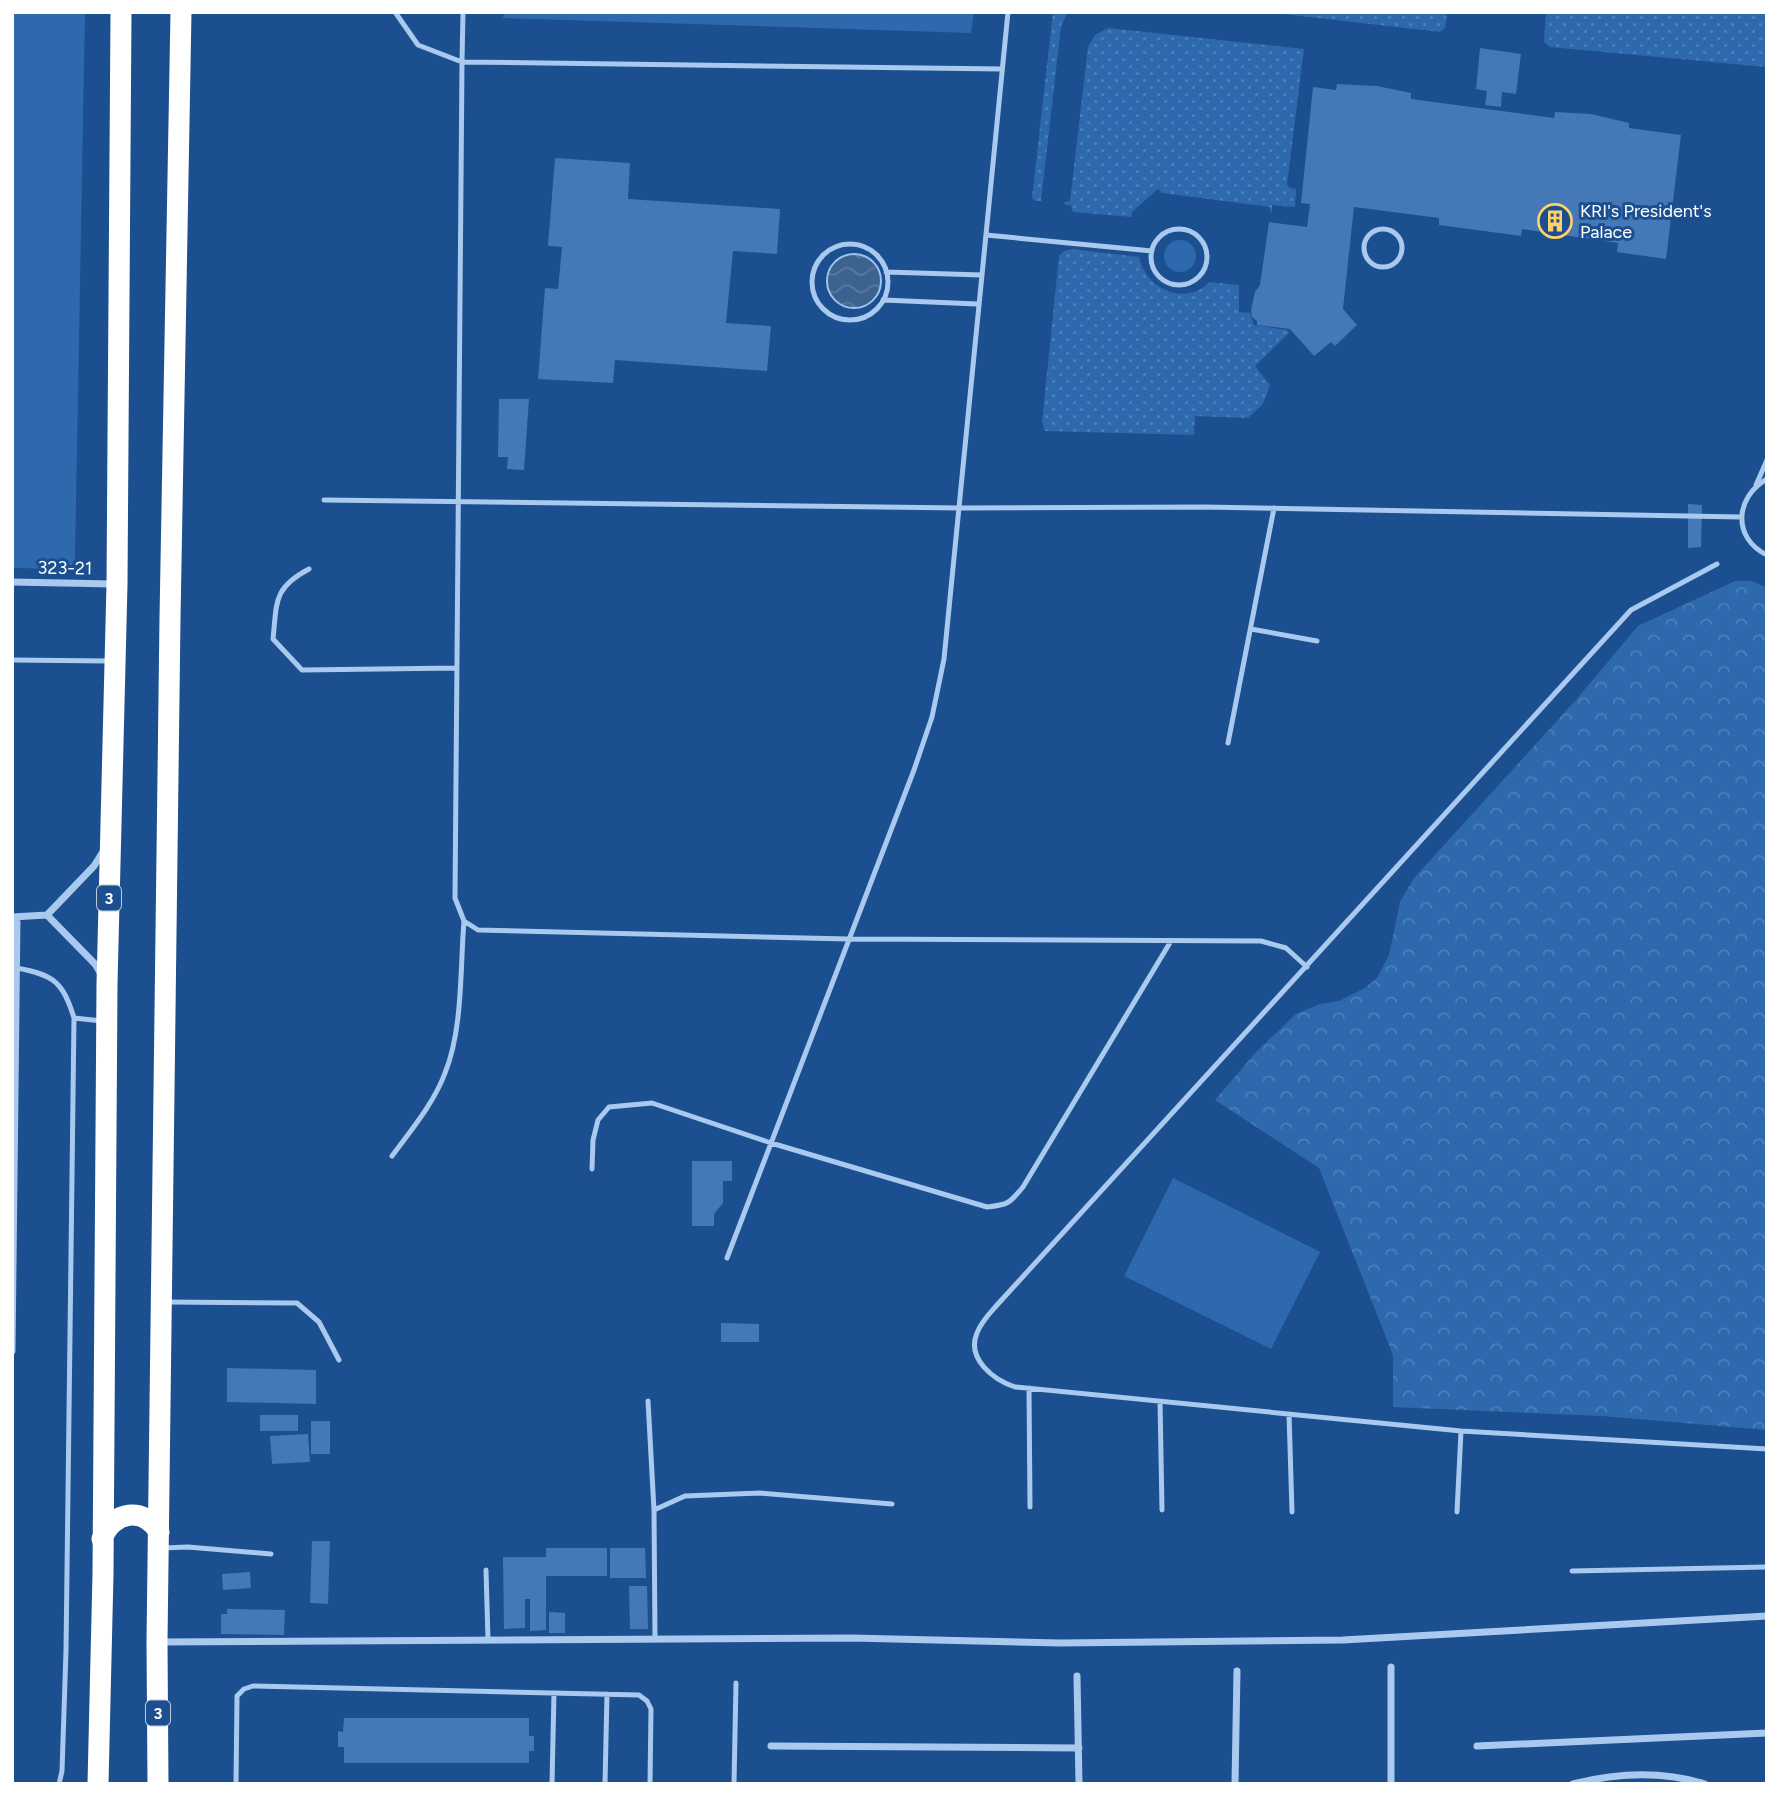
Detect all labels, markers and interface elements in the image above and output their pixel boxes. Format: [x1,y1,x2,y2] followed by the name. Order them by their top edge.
[1580,200,1712,243] place label: KRI's President's Palace
[1536,202,1574,240] building icon: KRI's President's Palace
[37,557,93,579] street label: 323-21
[97,885,121,910] road number: 3
[146,1700,170,1726] road number: 3

